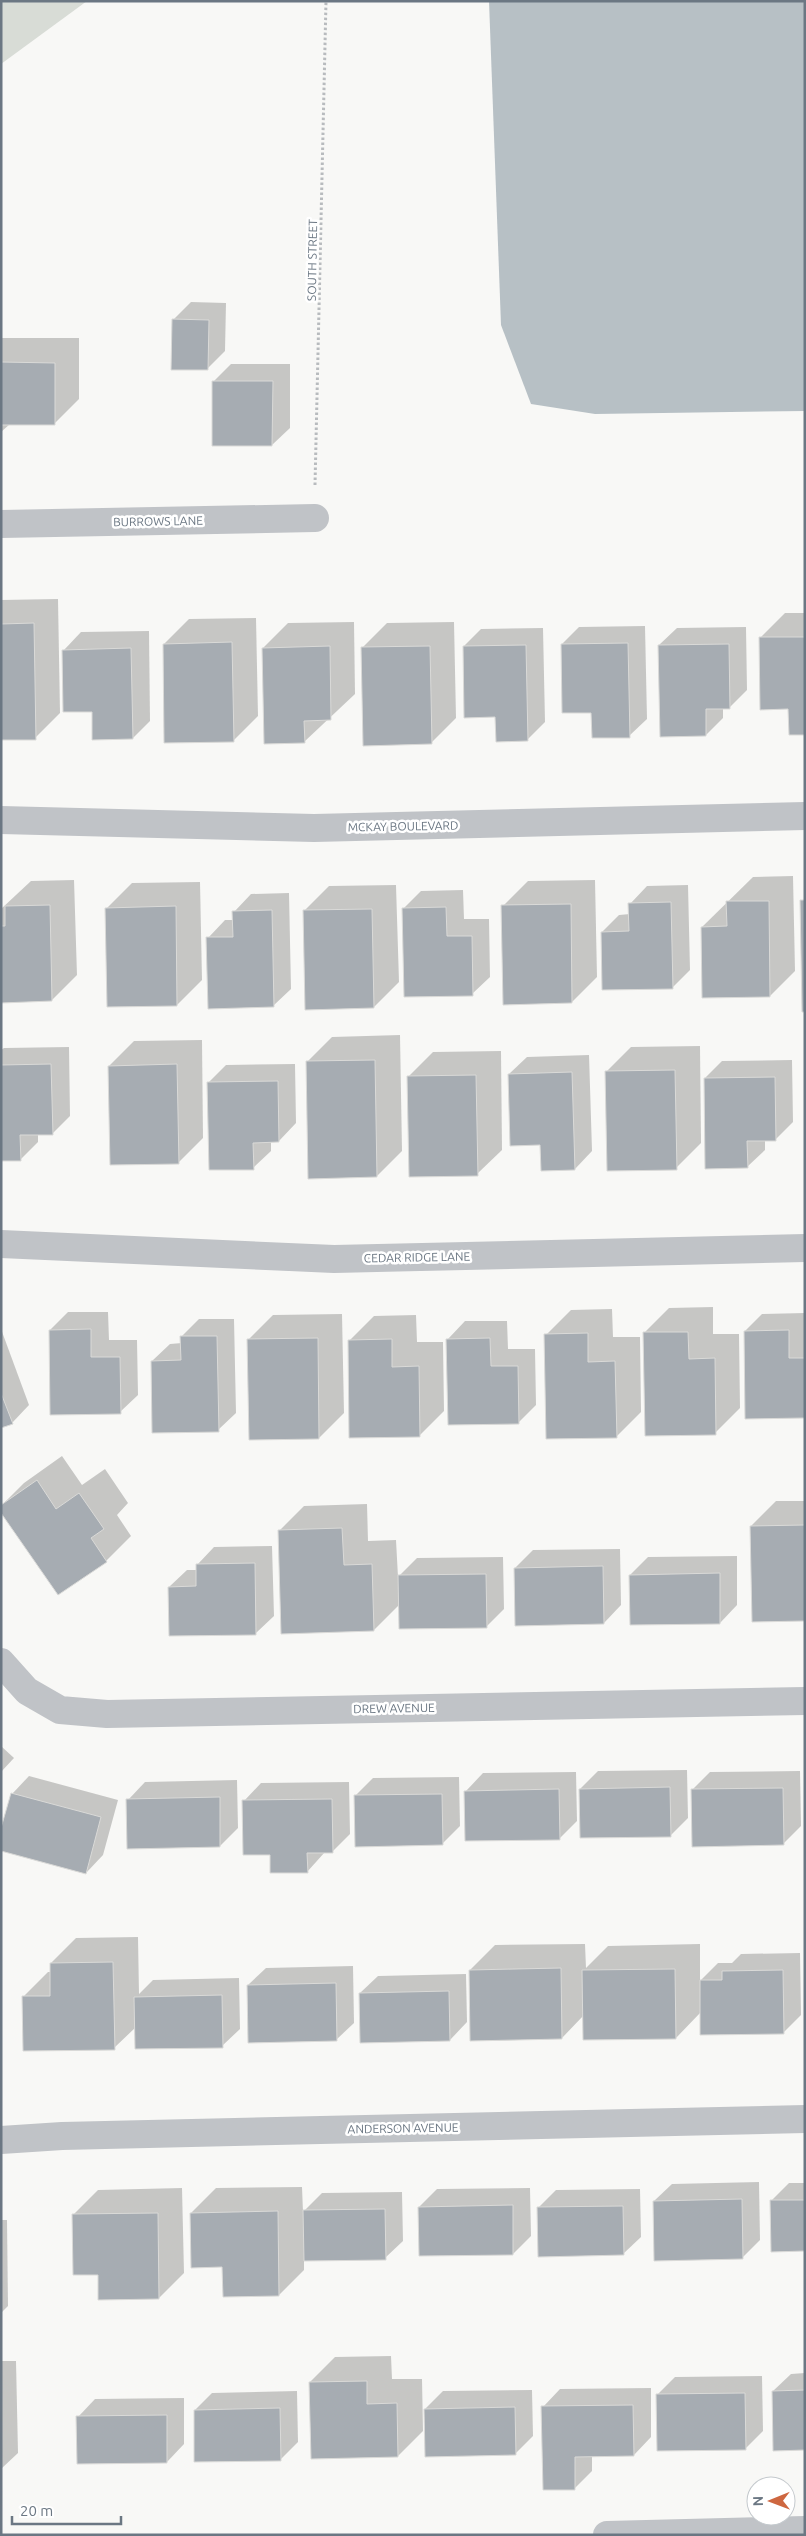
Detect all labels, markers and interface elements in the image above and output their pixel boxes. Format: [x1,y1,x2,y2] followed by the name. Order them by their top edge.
[305,218,319,301] street label: SOUTH STREET
[113,514,203,528] street label: BURROWS LANE
[347,819,459,833] street label: MCKAY BOULEVARD
[364,1250,471,1264] street label: CEDAR RIDGE LANE
[353,1701,435,1715] street label: DREW AVENUE
[347,2121,459,2135] street label: ANDERSON AVENUE
[746,2476,796,2526] north arrow
[12,2494,121,2526] scale bar
[750,2496,766,2507] text: N
[20,2502,53,2519] text: 20 m

